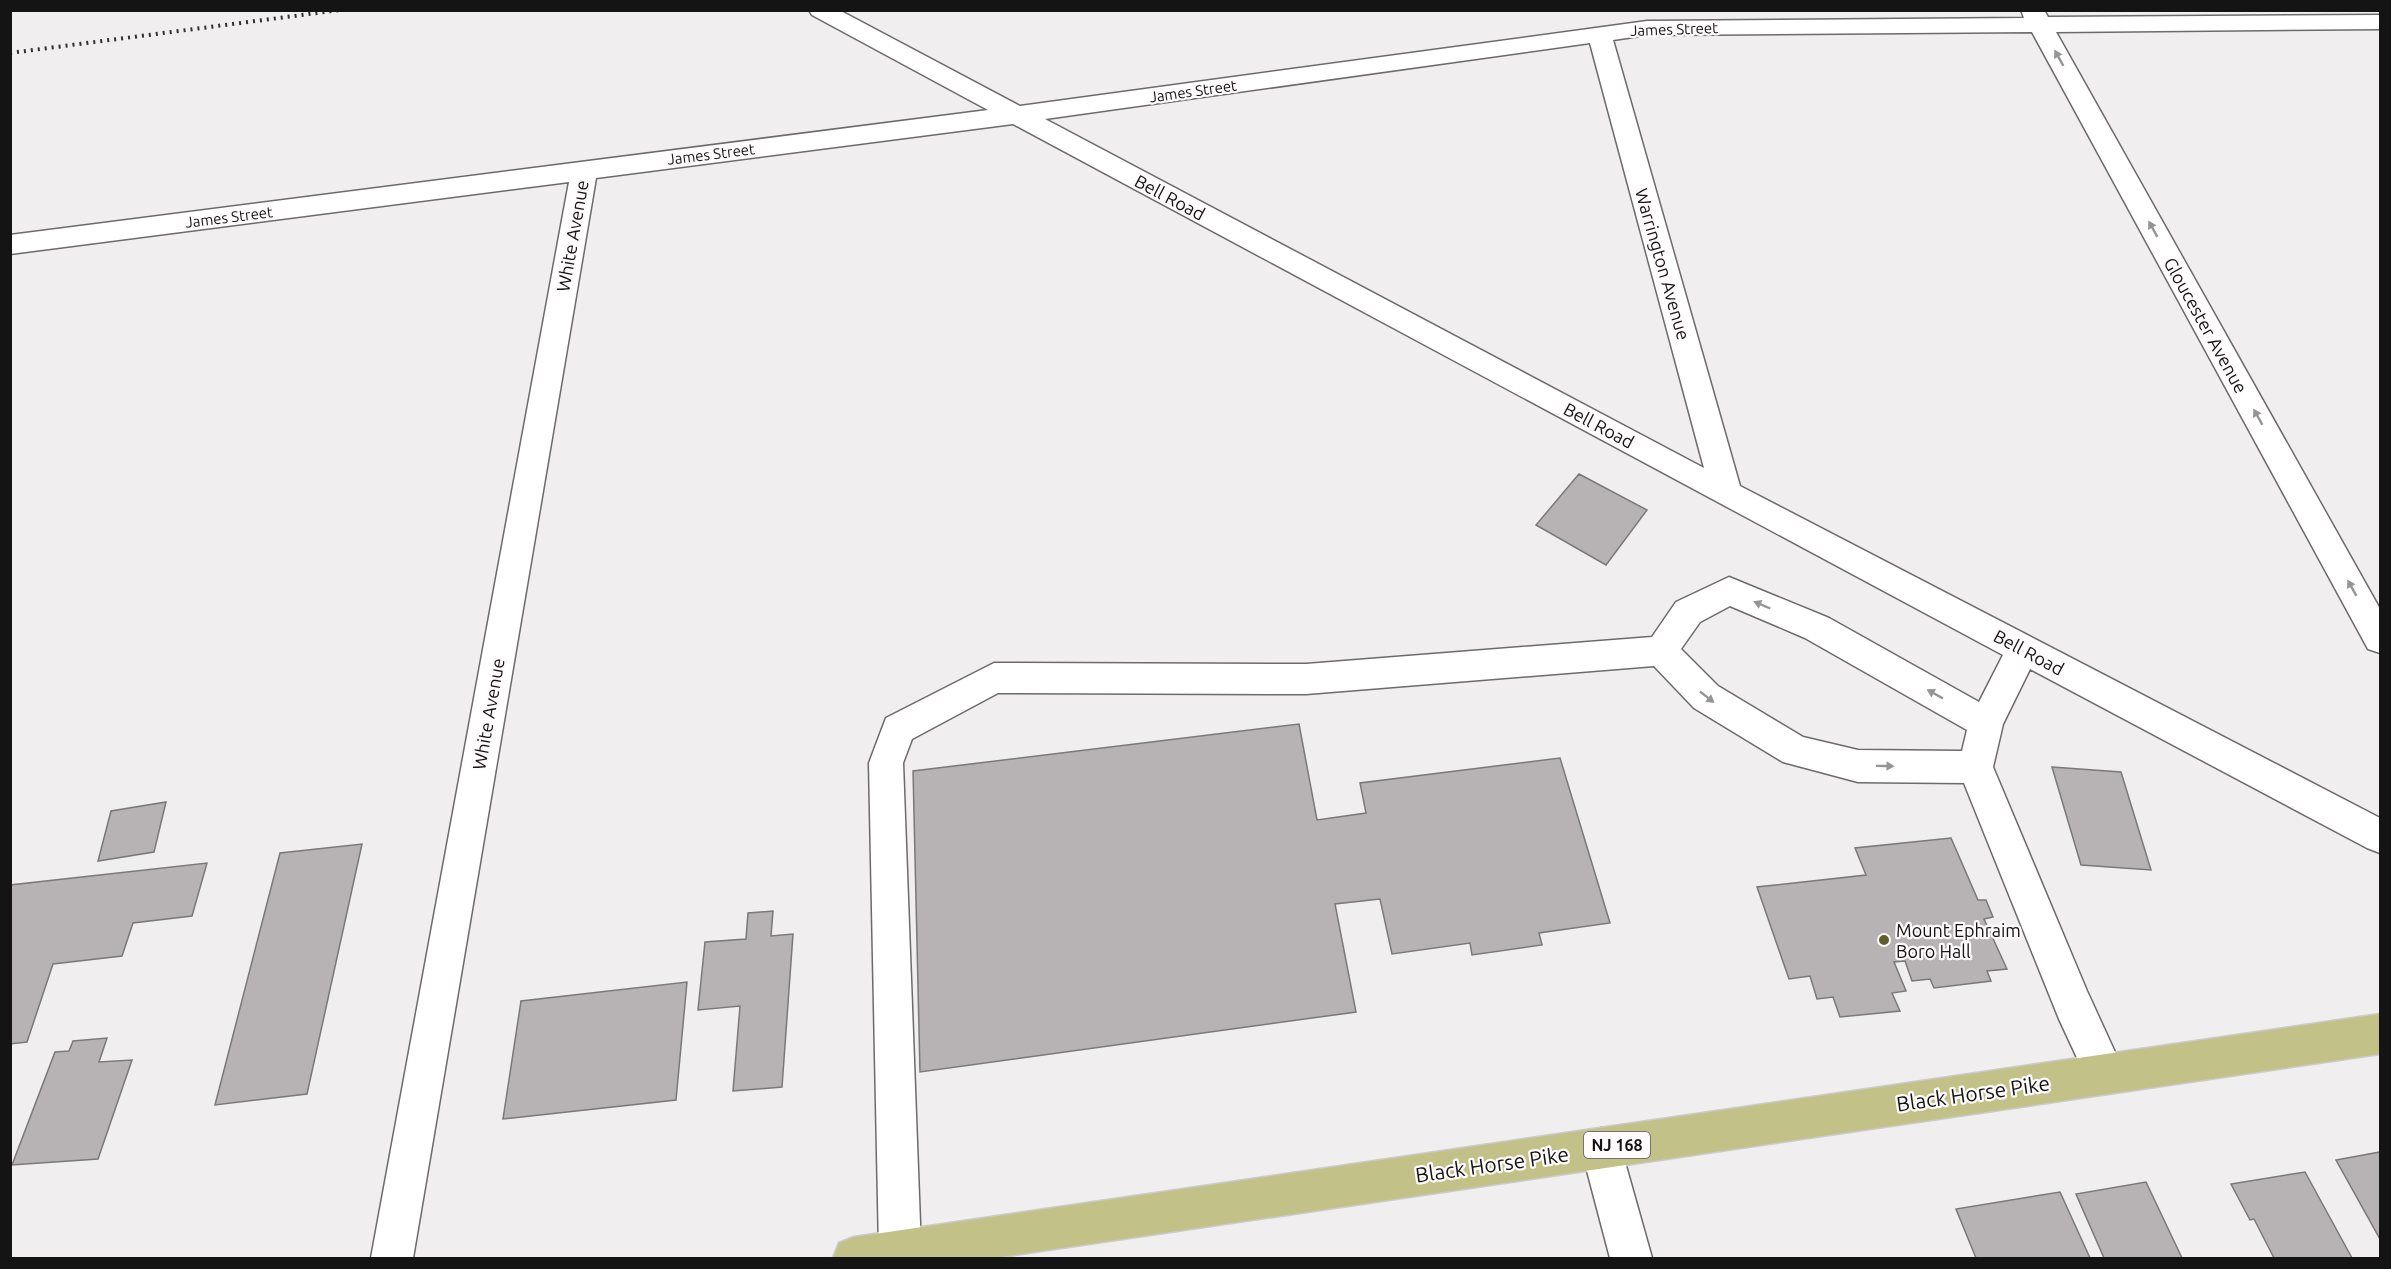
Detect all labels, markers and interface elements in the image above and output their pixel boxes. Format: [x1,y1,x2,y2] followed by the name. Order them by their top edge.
[1630,19,1718,39] street label: James Street
[2054,49,2064,66] one-way arrow
[1148,76,1238,106] street label: James Street
[666,140,756,168] street label: James Street
[1132,170,1208,224] street label: Bell Road
[552,179,592,293] street label: White Avenue
[1632,186,1694,342] street label: Warrington Avenue
[184,203,274,231] street label: James Street
[2148,220,2158,237] one-way arrow
[2160,254,2252,396] street label: Gloucester Avenue
[1561,398,1637,452] street label: Bell Road
[2253,409,2263,426] one-way arrow
[2347,579,2357,596] one-way arrow
[1753,600,1771,609] one-way arrow
[1991,625,2067,679] street label: Bell Road
[468,657,508,771] street label: White Avenue
[1926,689,1943,699] one-way arrow
[1699,691,1715,703] one-way arrow
[1876,761,1895,771] one-way arrow
[1896,920,2021,961] place label: Mount Ephraim Boro Hall
[1877,933,1891,947] marker: Mount Ephraim Boro Hall
[1895,1070,2051,1116] street label: Black Horse Pike
[1584,1132,1650,1158] road number: NJ 168
[1414,1141,1570,1187] street label: Black Horse Pike

